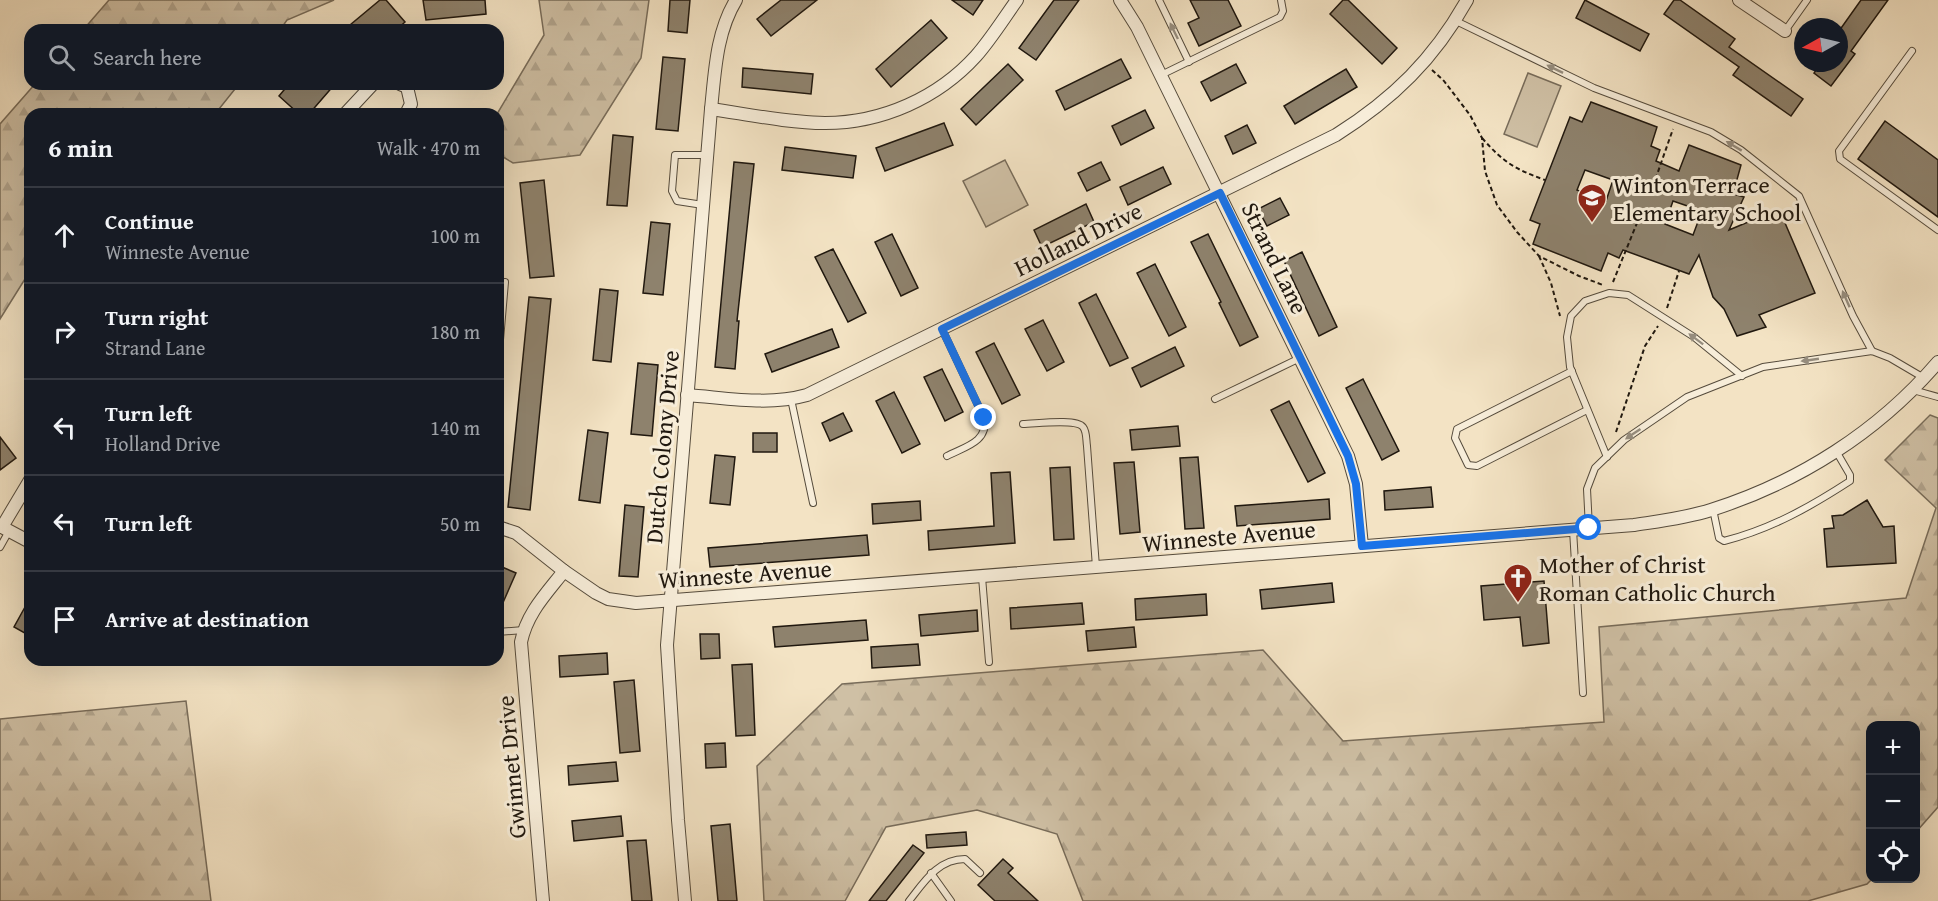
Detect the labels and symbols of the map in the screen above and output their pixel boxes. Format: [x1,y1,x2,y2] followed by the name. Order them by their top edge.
[1794,18,1848,72] north arrow
[1169,22,1179,40] one-way arrow
[1547,64,1564,73] one-way arrow
[1726,141,1742,152] one-way arrow
[1613,167,1801,230] place label: Winton Terrace Elementary School
[1576,182,1608,224] school or university icon: Winton Terrace Elementary School
[1008,193,1148,285] street label: Holland Drive
[1233,196,1317,320] street label: Strand Lane
[1841,290,1850,307] one-way arrow
[1688,334,1703,346] one-way arrow
[636,349,688,545] street label: Dutch Colony Drive
[1801,356,1820,365] one-way arrow
[970,404,996,430] route end
[1625,428,1641,440] one-way arrow
[1141,511,1317,561] street label: Winneste Avenue
[1575,514,1601,540] route start
[1539,547,1776,610] place label: Mother of Christ Roman Catholic Church
[657,550,833,598] street label: Winneste Avenue
[1502,562,1534,604] church icon: Mother of Christ Roman Catholic Church
[487,694,535,840] street label: Gwinnet Drive

